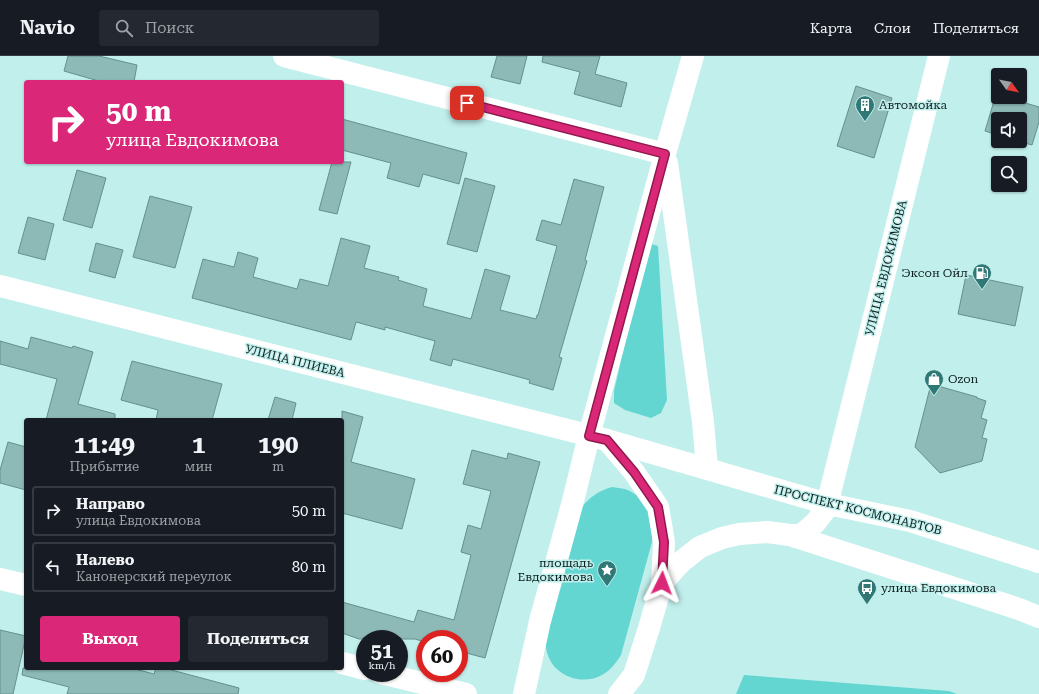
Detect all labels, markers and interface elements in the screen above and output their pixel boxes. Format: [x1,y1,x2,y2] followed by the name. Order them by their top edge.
[99,10,379,46] search box
[20,16,75,39] text: Navio
[113,17,135,39] icon: search
[145,19,194,37] text: Поиск
[810,20,852,36] text: Карта
[874,20,911,36] text: Слои
[933,20,1019,36] text: Поделиться
[991,68,1027,104] north arrow
[991,68,1027,192] map controls
[450,86,484,120] pin
[456,92,478,114] icon: arrive
[854,94,876,122] building icon: Автомойка
[106,95,171,128] text: 50 m
[40,96,92,148] icon: right
[879,98,948,112] place label: Автомойка
[991,112,1027,148] button: sound
[106,129,279,150] text: улица Евдокимова
[991,156,1027,192] button: search
[862,198,910,337] street label: УЛИЦА ЕВДОКИМОВА
[971,262,993,290] fuel station icon: Эксон Ойл
[902,266,968,280] place label: Эксон Ойл
[244,342,347,380] street label: УЛИЦА ПЛИЕВА
[923,368,945,396] shop icon: Ozon
[948,372,979,386] place label: Ozon
[74,431,135,459] text: 11:49
[192,431,205,459] text: 1
[258,431,298,459] text: 190
[70,459,139,474] text: Прибытие
[185,459,213,474] text: мин
[272,459,284,474] text: m
[773,482,943,538] street label: ПРОСПЕКТ КОСМОНАВТОВ
[76,495,145,513] text: Направо
[42,500,64,522] icon: right
[292,502,326,520] text: 50 m
[76,513,201,528] text: улица Евдокимова
[76,551,135,569] text: Налево
[42,556,64,578] icon: left
[518,556,594,584] place label: площадь Евдокимова
[292,558,326,576] text: 80 m
[596,559,618,587] place icon: площадь Евдокимова
[641,562,683,604] position arrow
[76,569,232,584] text: Канонерский переулок
[856,577,878,605] bus stop icon: улица Евдокимова
[881,581,997,595] place label: улица Евдокимова
[40,616,180,662] button: Выход
[188,616,328,662] button: Поделиться
[416,630,468,682] speed limit sign: 60
[371,639,393,663] text: 51
[369,660,395,671] text: km/h

